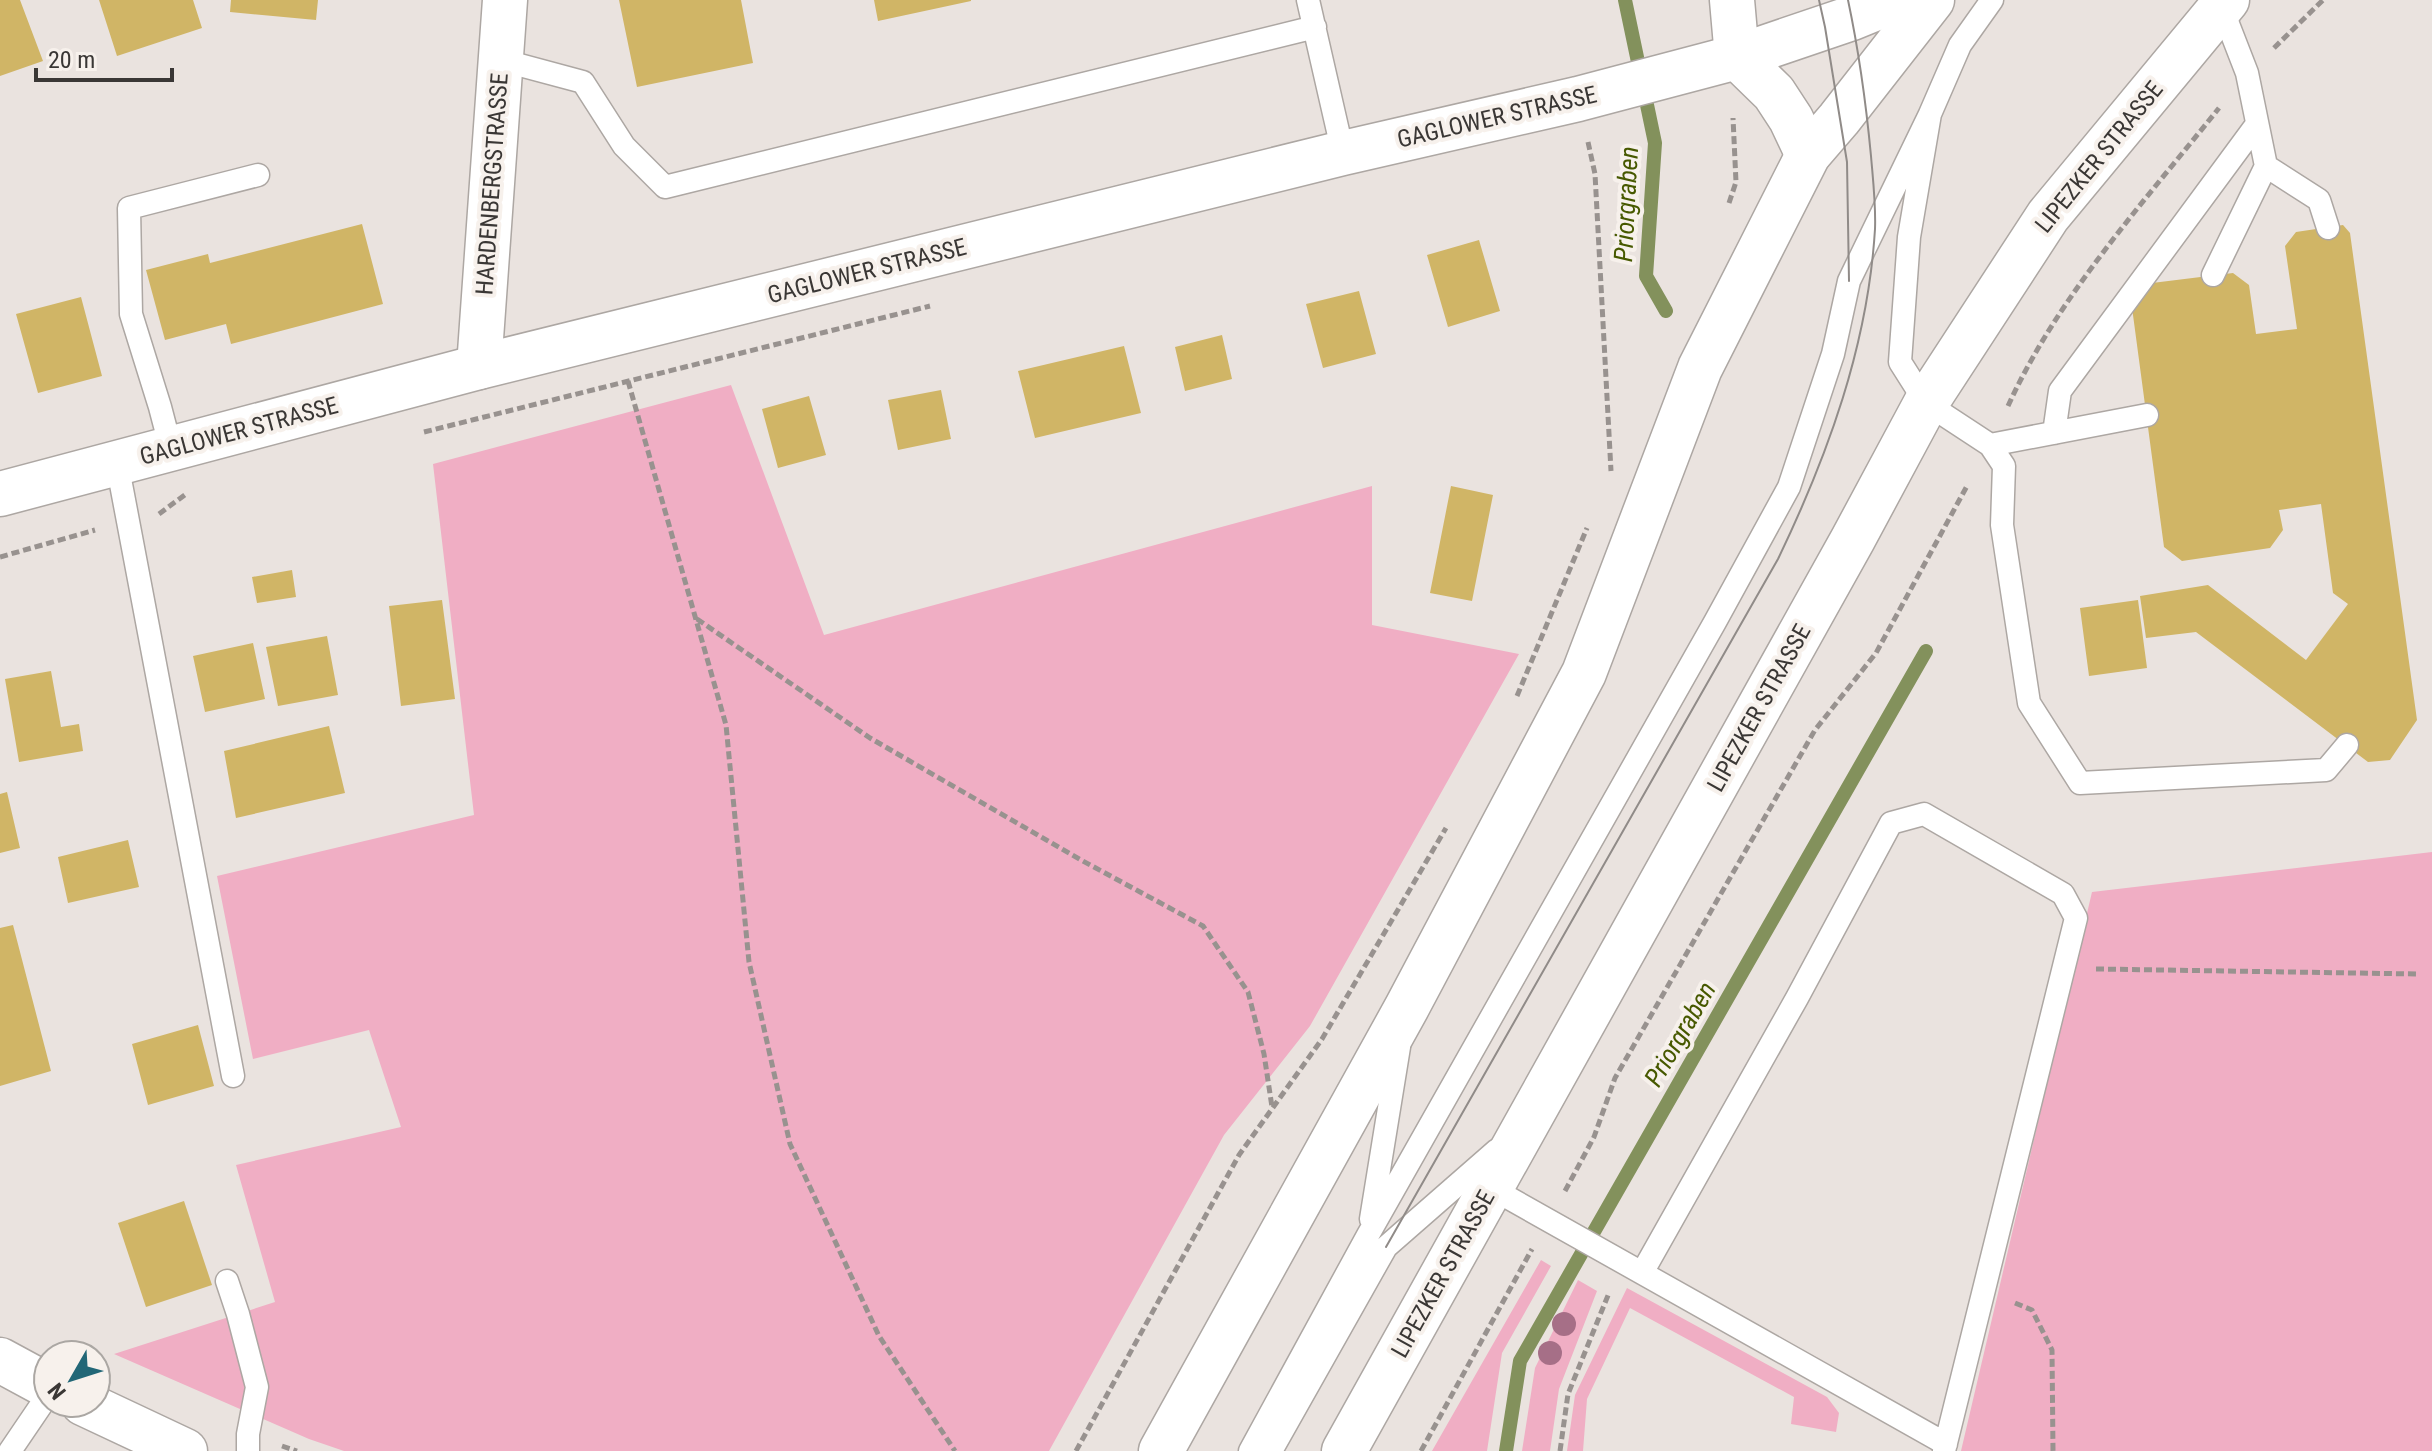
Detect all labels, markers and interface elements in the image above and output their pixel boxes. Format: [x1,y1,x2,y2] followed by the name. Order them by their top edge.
[36,32,172,82] scale bar
[48,46,95,74] text: 20 m
[470,72,514,296] street label: HARDENBERGSTRASSE
[2029,76,2169,238] street label: LIPEZKER STRASSE
[1394,80,1600,154] street label: GAGLOWER STRASSE
[1608,145,1644,263] water label: Priorgraben
[765,233,969,309] street label: GAGLOWER STRASSE
[137,391,341,471] street label: GAGLOWER STRASSE
[1701,619,1817,796] street label: LIPEZKER STRASSE
[1638,976,1722,1092] water label: Priorgraben
[1385,1185,1501,1362] street label: LIPEZKER STRASSE
[32,1339,112,1419] north arrow
[43,1378,71,1404] text: N

